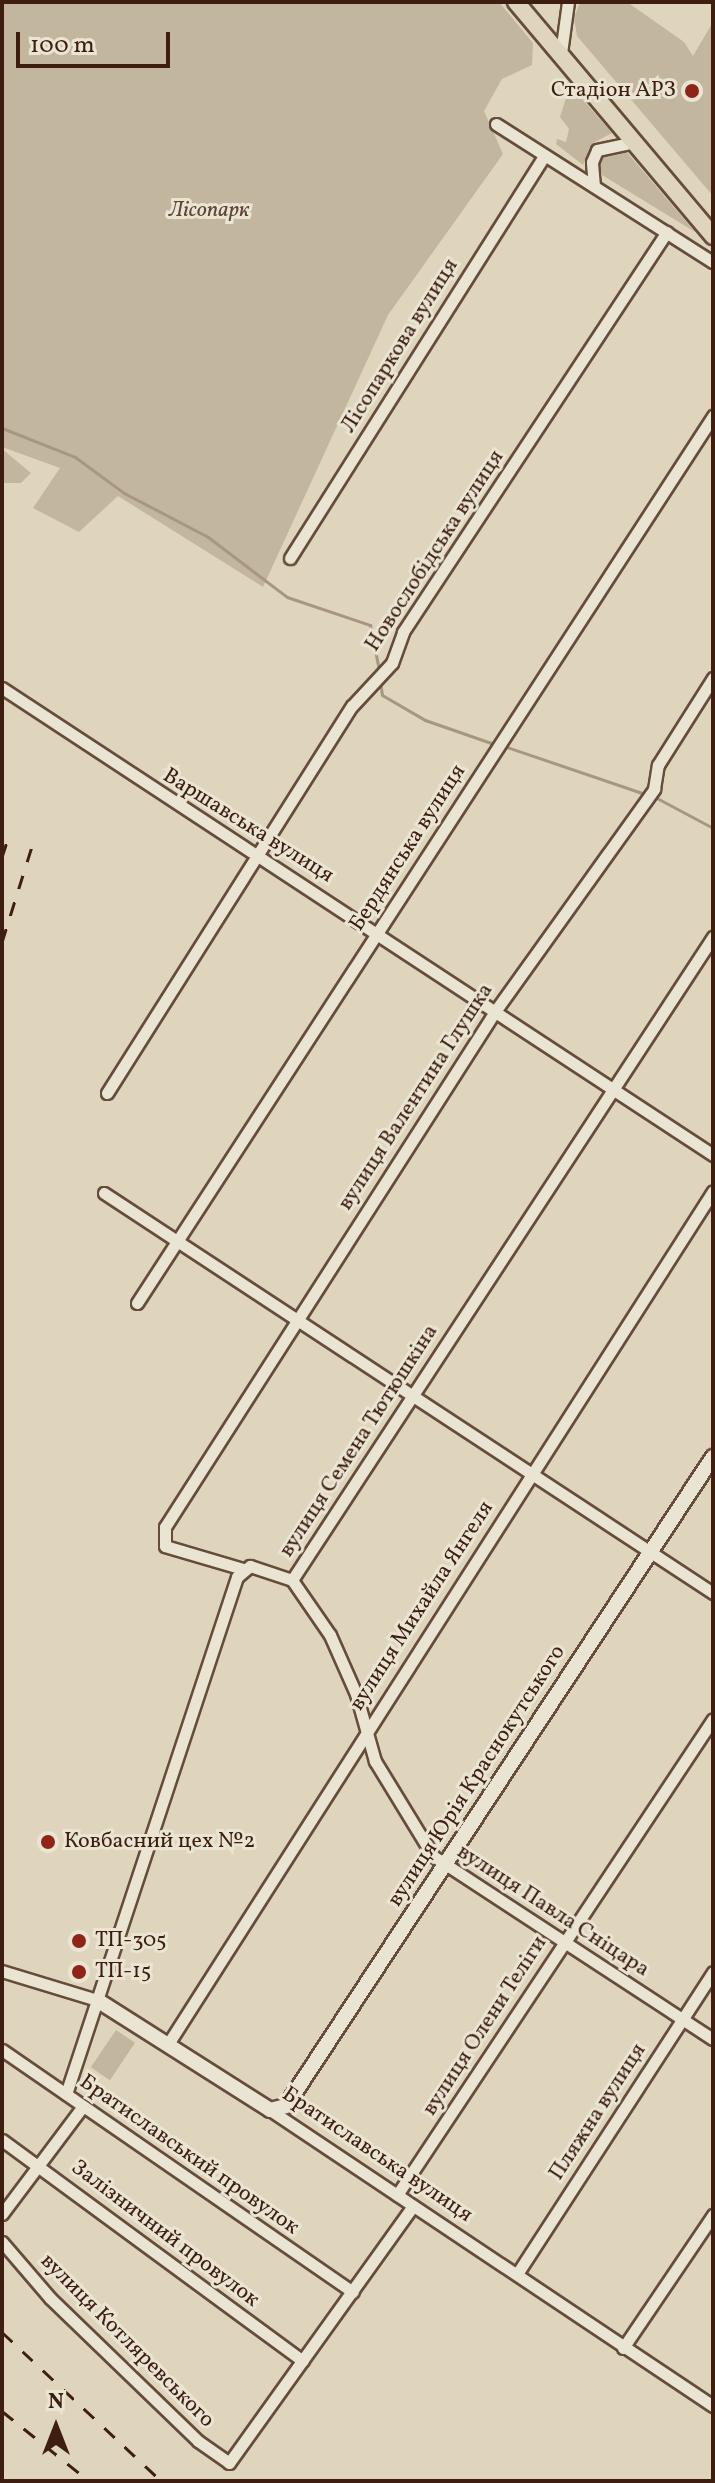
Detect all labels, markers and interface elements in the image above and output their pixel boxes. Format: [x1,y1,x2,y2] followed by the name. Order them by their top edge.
[20,16,174,66] scale bar
[30,29,95,63] text: 100 m
[551,78,676,104] place label: Стадіон АРЗ
[683,82,701,100] marker: Стадіон АРЗ
[169,198,249,224] park label: Лісопарк
[336,254,464,438] street label: Лісопаркова вулиця
[360,445,510,657] street label: Новослобідська вулиця
[344,760,472,936] street label: Бердянська вулиця
[158,763,338,889] street label: Варшавська вулиця
[333,979,499,1215] street label: вулиця Валентина Глушка
[274,1319,444,1563] street label: вулиця Семена Тютюшкіна
[344,1496,500,1716] street label: вулиця Михайла Янгеля
[382,1640,572,1912] street label: вулиця Юрія Краснокутського
[64,1829,255,1855] place label: Ковбасний цех №2
[39,1833,57,1851] marker: Ковбасний цех №2
[452,1839,654,1983] street label: вулиця Павла Сніцара
[95,1928,167,1954] place label: ТП-305
[417,1931,553,2121] street label: вулиця Олени Теліги
[70,1932,88,1950] marker: ТП-305
[95,1959,151,1985] place label: ТП-15
[70,1963,88,1981] marker: ТП-15
[544,2039,652,2185] street label: Пляжна вулиця
[74,2069,304,2241] street label: Братиславський провулок
[277,2081,477,2229] street label: Братиславська вулиця
[66,2155,264,2313] street label: Залізничний провулок
[34,2248,220,2434] street label: вулиця Котляревського
[16,2387,96,2467] north arrow
[48,2387,64,2418] text: N

